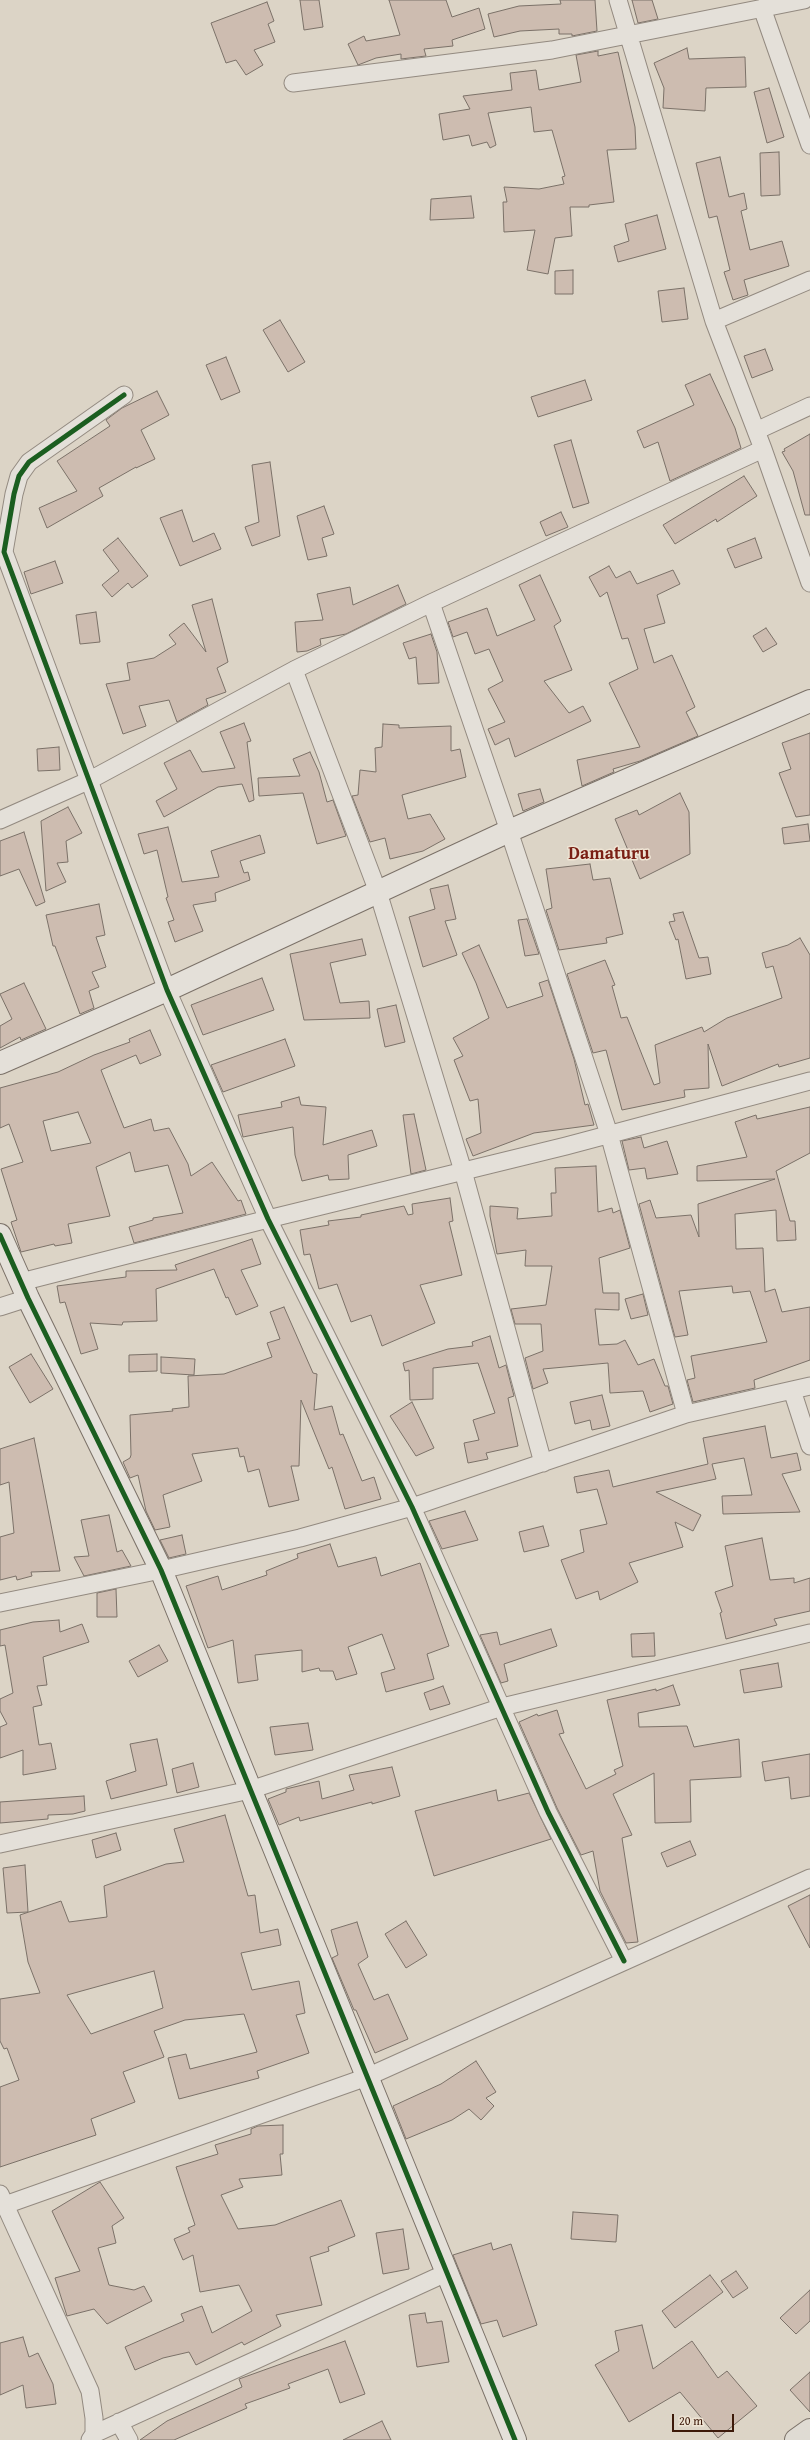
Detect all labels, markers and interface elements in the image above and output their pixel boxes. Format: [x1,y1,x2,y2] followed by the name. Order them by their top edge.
[568,843,650,865] district label: Damaturu
[674,2406,736,2432] scale bar
[679,2412,703,2429] text: 20 m

